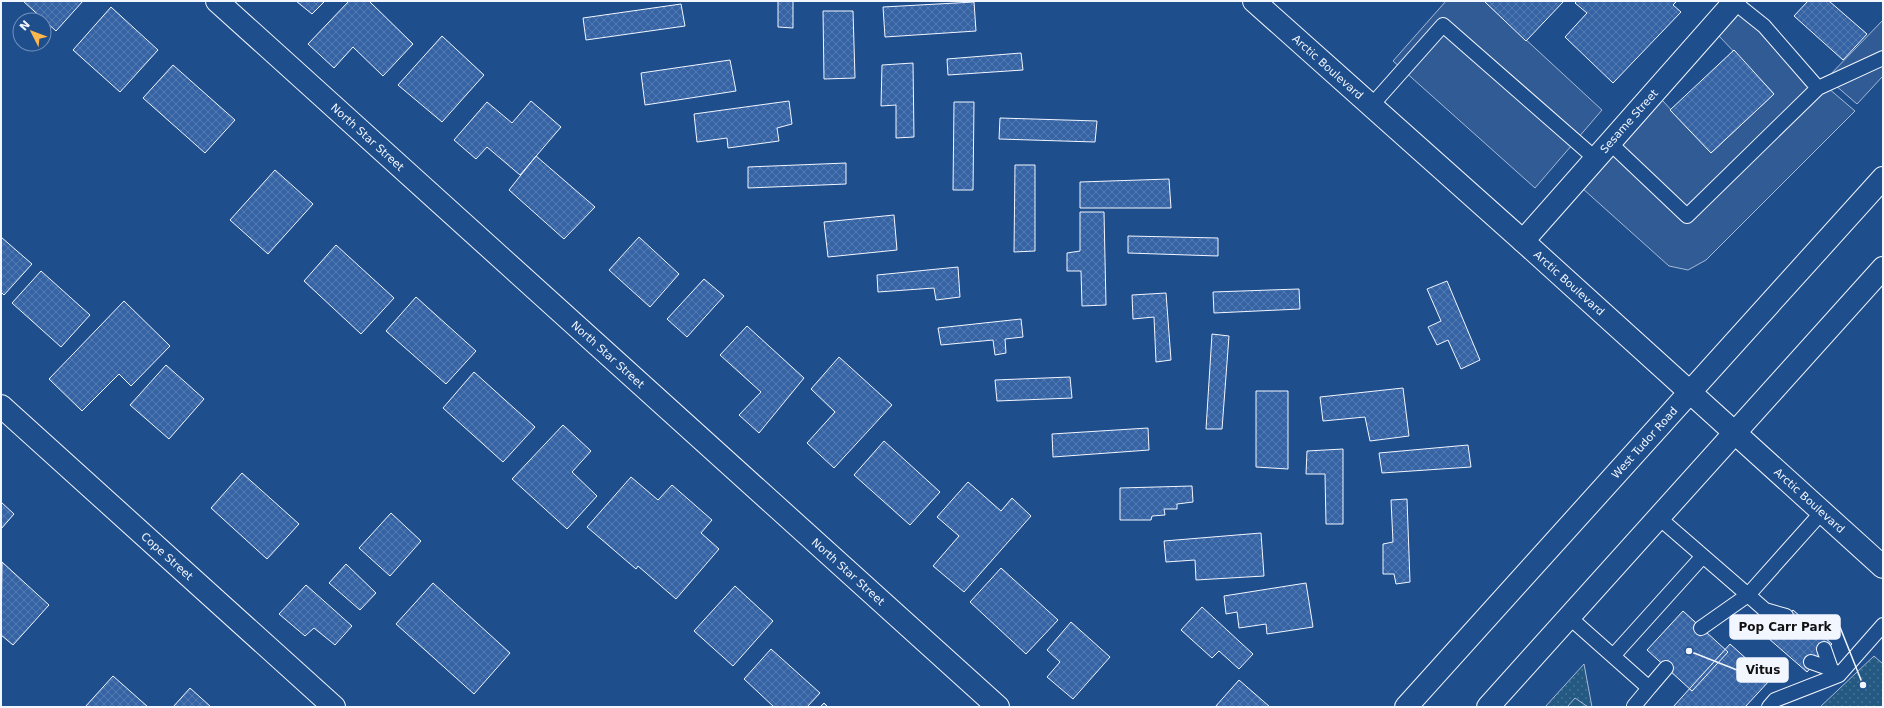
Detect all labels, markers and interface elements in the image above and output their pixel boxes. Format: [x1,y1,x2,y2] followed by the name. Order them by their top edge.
[12,12,52,52] north arrow
[17,18,33,33] text: N
[1290,32,1366,102] street label: Arctic Boulevard
[1597,86,1661,156] street label: Sesame Street
[328,101,407,174] street label: North Star Street
[1531,248,1607,318] street label: Arctic Boulevard
[569,318,648,391] street label: North Star Street
[1609,404,1680,481] street label: West Tudor Road
[1772,465,1847,536] street label: Arctic Boulevard
[139,530,196,583] street label: Cope Street
[809,535,888,608] street label: North Star Street
[1730,615,1840,639] callout: Pop Carr Park
[1738,620,1833,634] text: Pop Carr Park
[1737,658,1788,682] callout: Vitus
[1746,663,1780,677] text: Vitus

